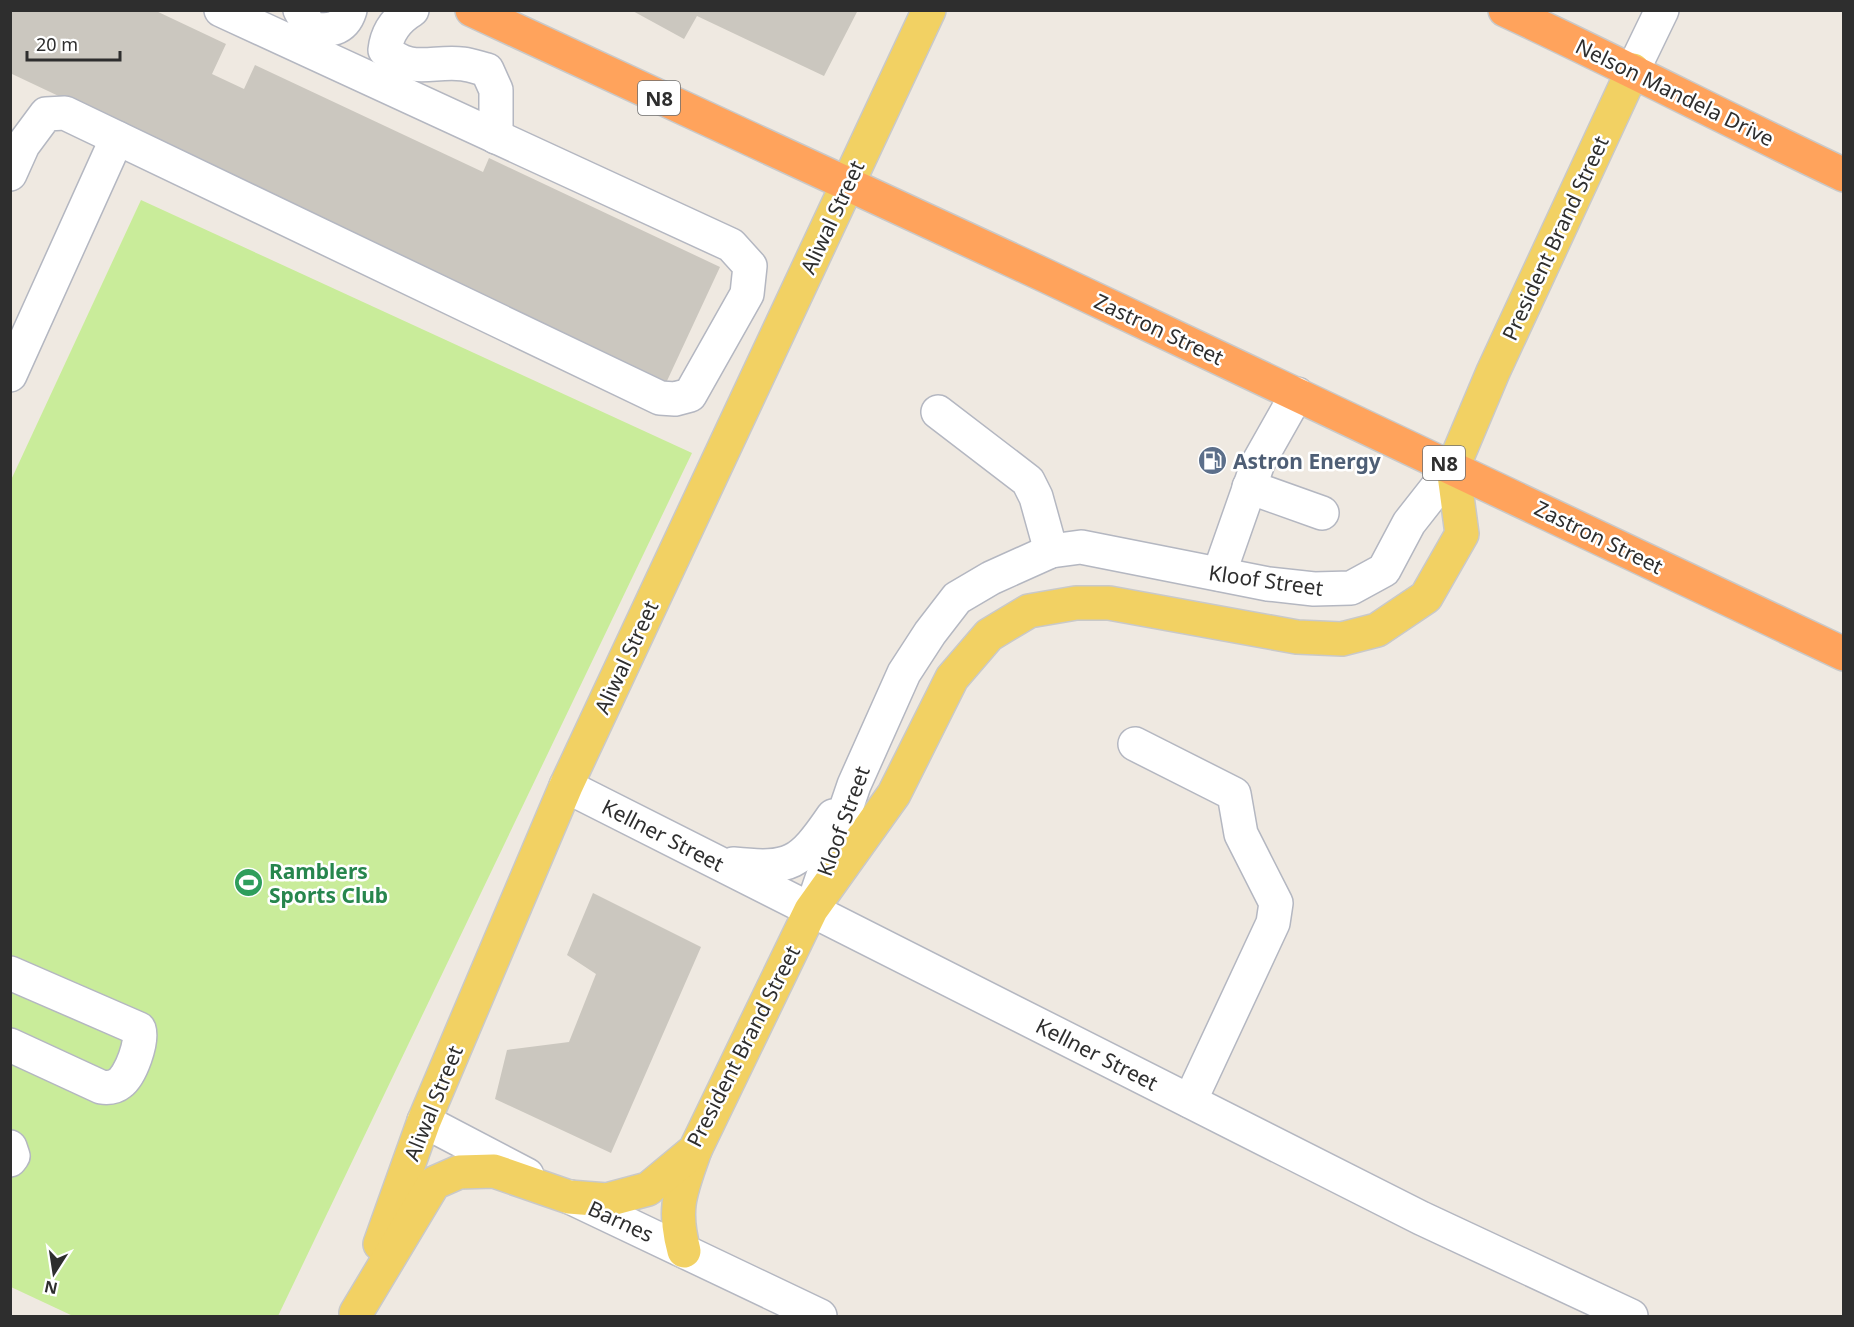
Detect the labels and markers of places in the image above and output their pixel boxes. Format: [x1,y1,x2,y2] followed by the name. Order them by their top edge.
[1196,445,1228,477] fuel station icon: Astron Energy
[1233,447,1381,475] place label: Astron Energy
[269,857,388,909] place label: Ramblers Sports Club
[232,867,264,899] sports icon: Ramblers Sports Club

